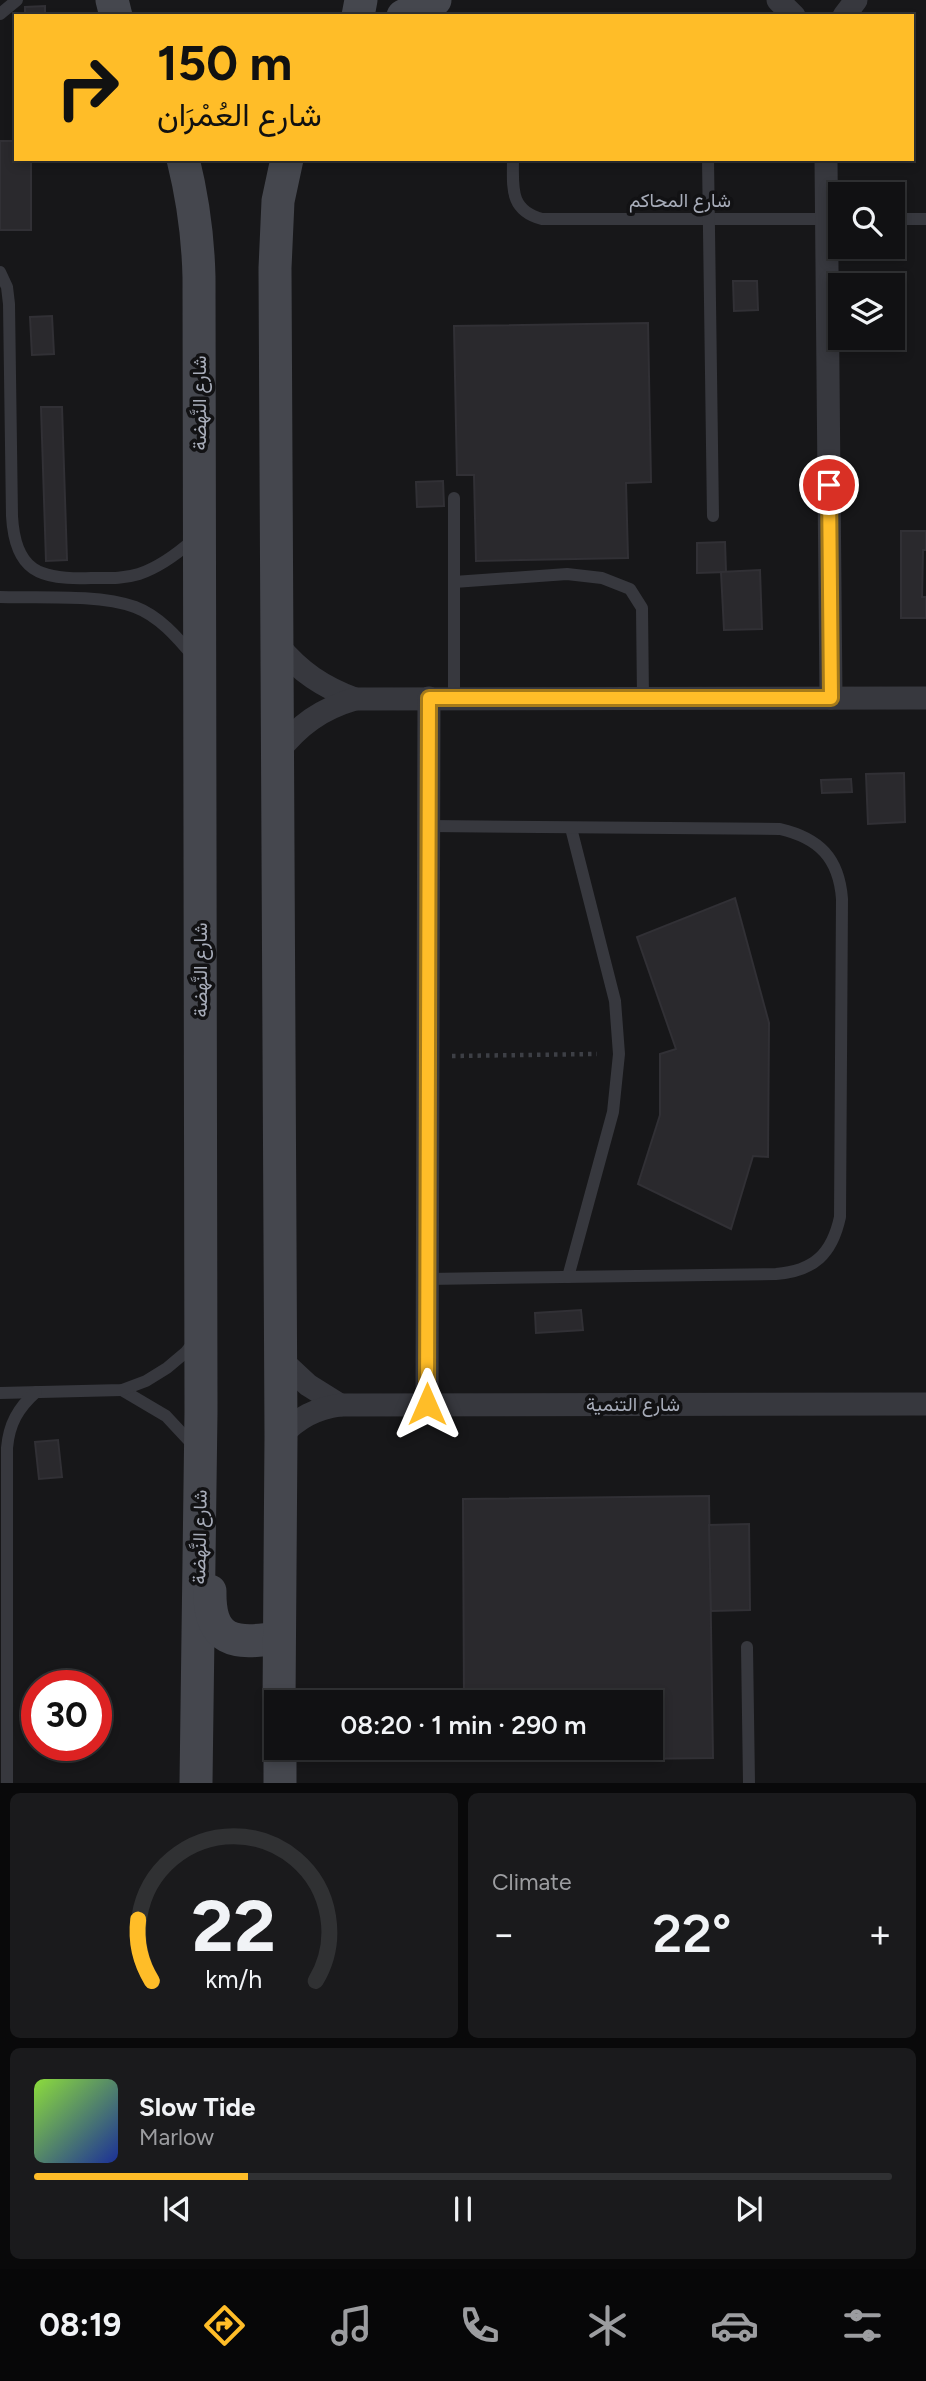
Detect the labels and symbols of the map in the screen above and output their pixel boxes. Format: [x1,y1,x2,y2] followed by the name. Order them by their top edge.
[629,189,731,213] street label: شارع المحاكم
[188,356,212,450] street label: شارع النَّهضة
[799,455,859,515] pin
[189,923,213,1017] street label: شارع النَّهضة
[390,1367,464,1441] position arrow
[586,1393,680,1417] street label: شارع التنمية
[187,1489,213,1585] street label: شارع النَّهضة
[21,1670,112,1761] speed limit sign: 30

